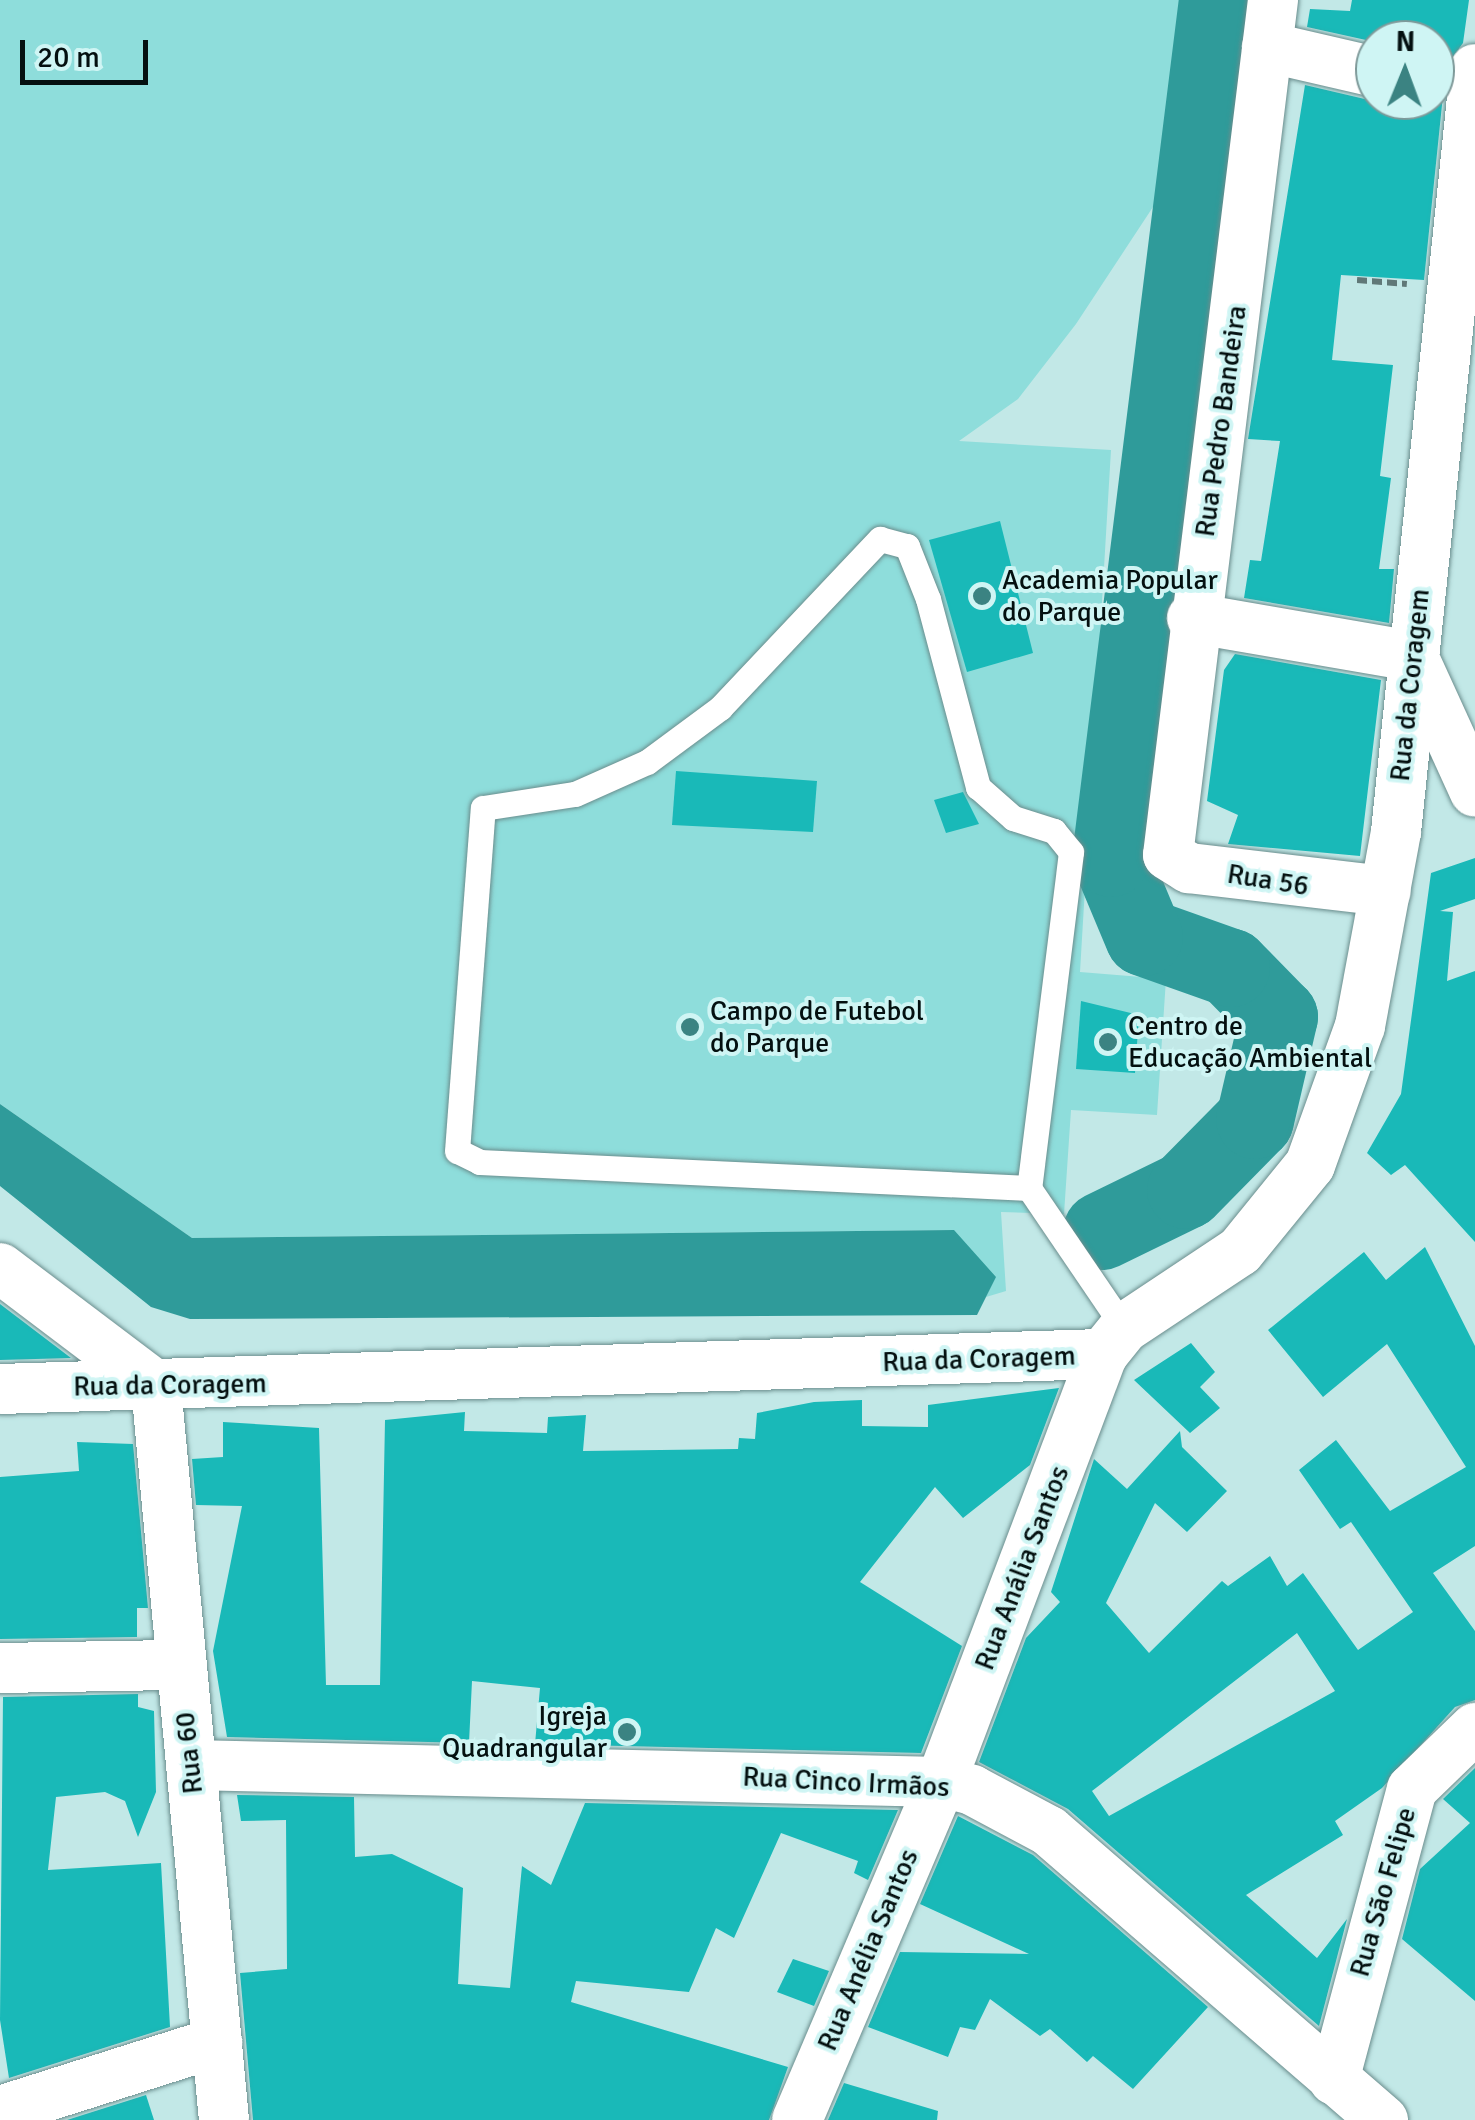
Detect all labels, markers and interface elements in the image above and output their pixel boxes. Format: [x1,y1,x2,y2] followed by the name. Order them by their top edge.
[25,20,152,82] scale bar
[1355,20,1455,120] north arrow
[1395,25,1416,59] text: N
[37,39,100,76] text: 20 m
[1188,303,1254,539] street label: Rua Pedro Bandeira
[1002,563,1218,629] place label: Academia Popular do Parque
[971,585,993,607] marker: Academia Popular do Parque
[1383,587,1437,783] street label: Rua da Coragem
[1225,857,1311,903] street label: Rua 56
[710,994,924,1060] place label: Campo de Futebol do Parque
[1128,1009,1372,1075] place label: Centro de Educação Ambiental
[679,1016,701,1038] marker: Campo de Futebol do Parque
[1097,1031,1119,1053] marker: Centro de Educação Ambiental
[882,1339,1076,1379] street label: Rua da Coragem
[73,1367,267,1403] street label: Rua da Coragem
[968,1461,1076,1675] street label: Rua Anália Santos
[442,1699,607,1765] place label: Igreja Quadrangular
[168,1710,210,1796] street label: Rua 60
[616,1721,638,1743] marker: Igreja Quadrangular
[742,1760,950,1804] street label: Rua Cinco Irmãos
[1343,1803,1423,1981] street label: Rua São Felipe
[810,1844,926,2056] street label: Rua Anélia Santos

